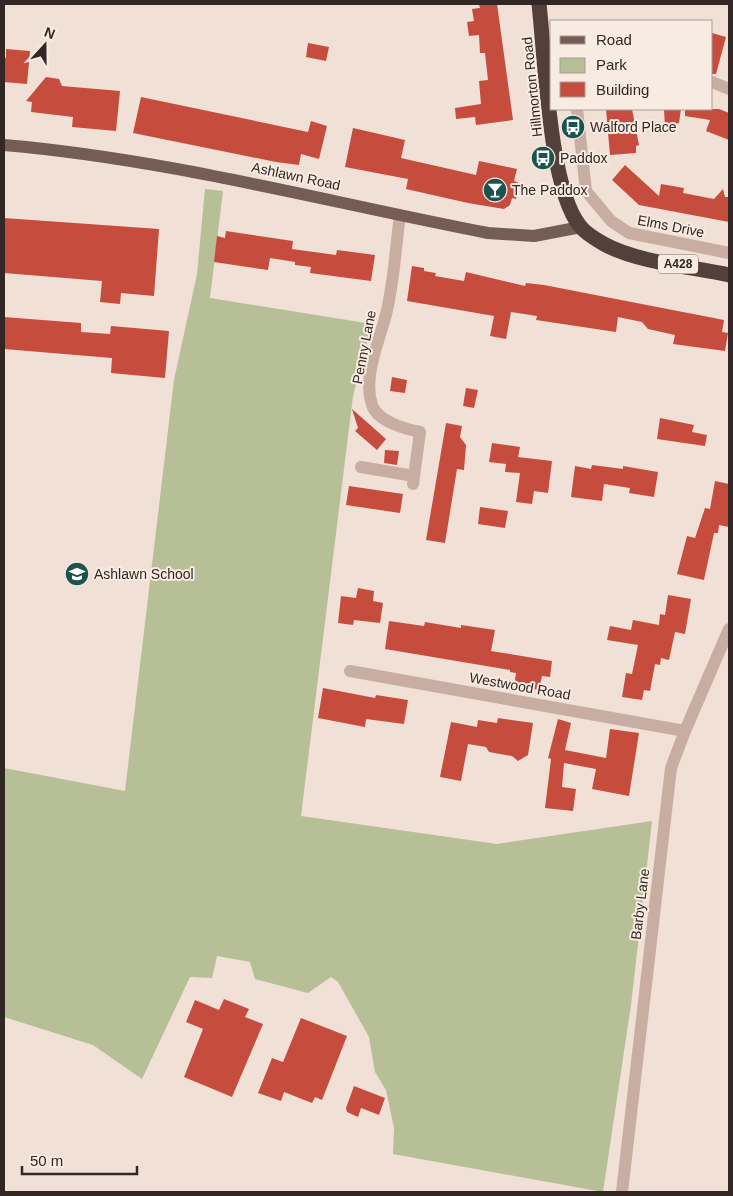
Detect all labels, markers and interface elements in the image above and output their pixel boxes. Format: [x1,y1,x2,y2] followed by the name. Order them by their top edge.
[20,20,70,70] north arrow
[550,20,713,110] legend
[42,24,57,42] text: N
[596,31,632,48] text: Road
[519,36,545,138] street label: Hillmorton Road
[596,56,627,73] text: Park
[596,81,649,98] text: Building
[560,114,586,140] bus stop icon: Walford Place
[590,119,677,135] place label: Walford Place
[530,145,556,171] bus stop icon: Paddox
[560,150,607,166] place label: Paddox
[250,159,342,193] street label: Ashlawn Road
[482,177,508,203] bar icon: The Paddox
[512,182,588,198] place label: The Paddox
[636,212,706,240] street label: Elms Drive
[658,254,698,274] road number: A428
[349,309,379,385] street label: Penny Lane
[64,561,90,587] school or university icon: Ashlawn School
[94,566,194,582] place label: Ashlawn School
[468,669,572,703] street label: Westwood Road
[628,867,652,941] street label: Barby Lane
[22,1144,138,1176] scale bar
[30,1152,63,1169] text: 50 m

